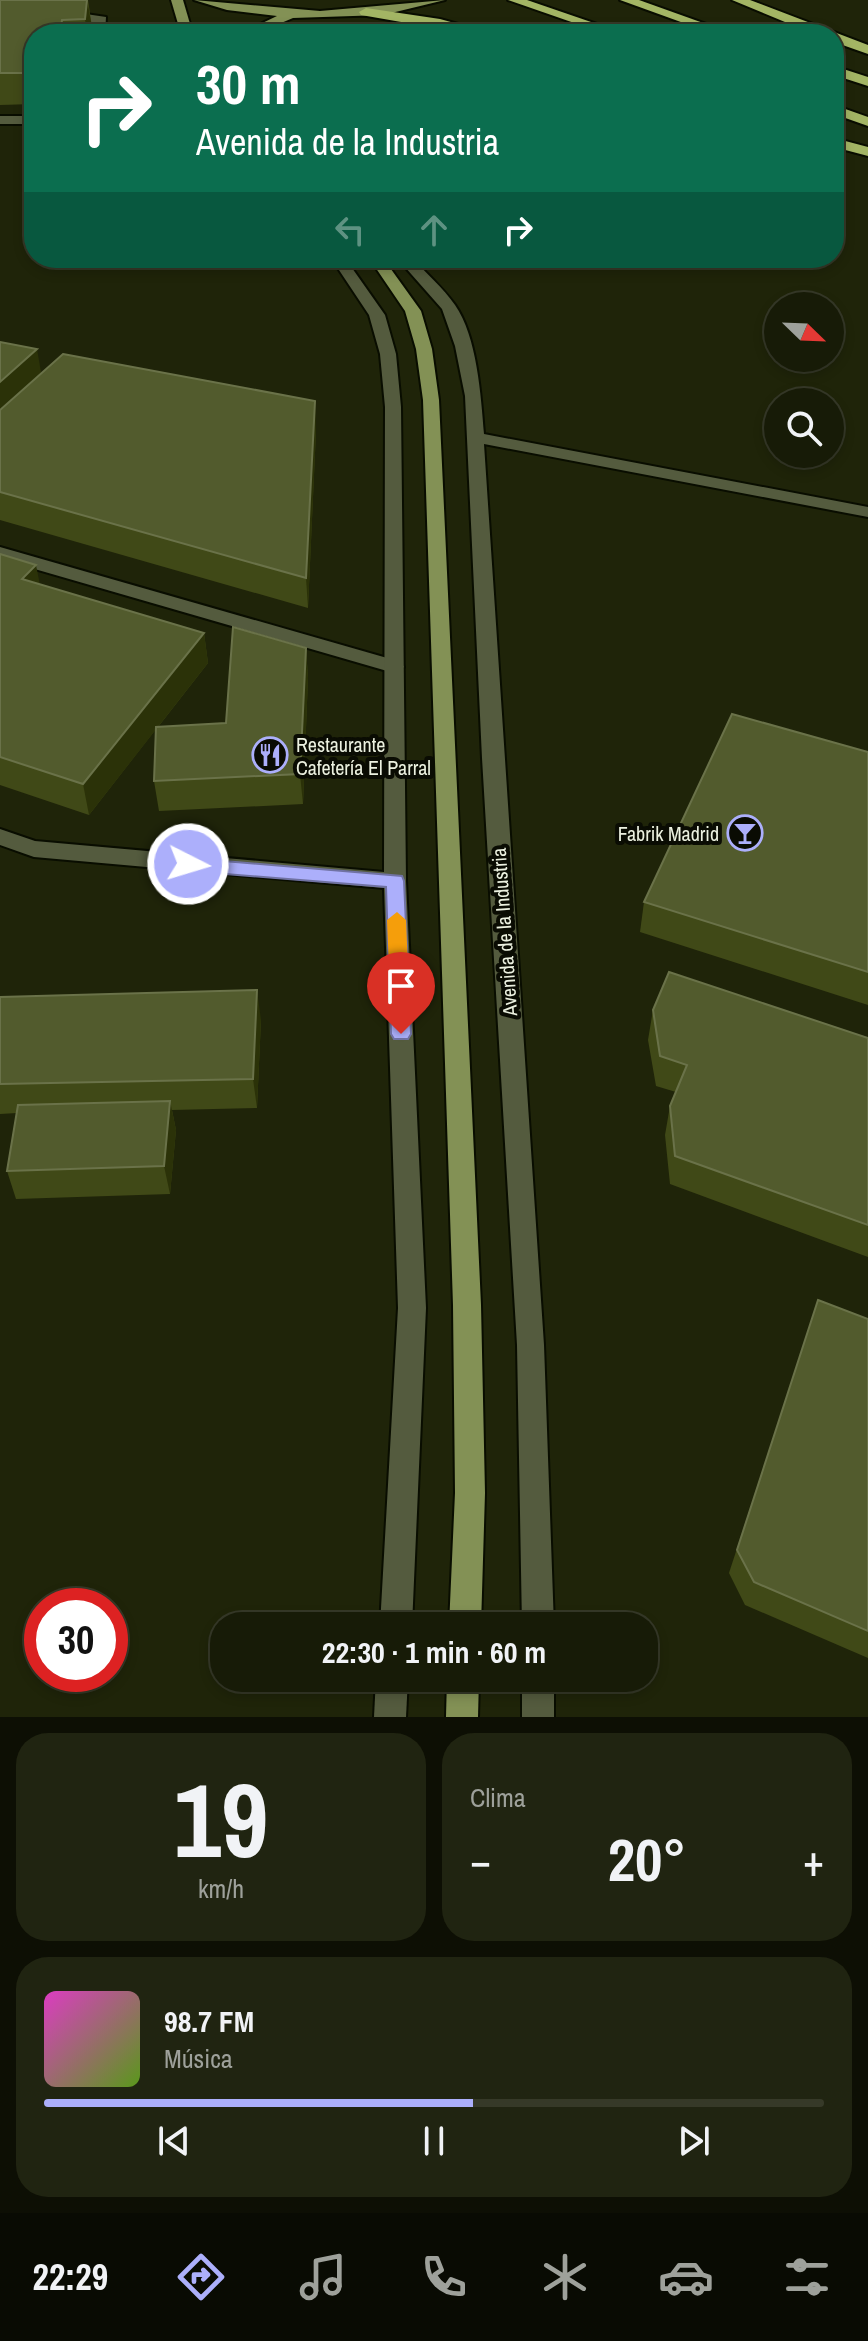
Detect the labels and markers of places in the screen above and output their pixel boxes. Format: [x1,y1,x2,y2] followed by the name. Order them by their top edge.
[296,731,431,781] place label: Restaurante Cafetería El Parral
[251,736,289,774] restaurant icon: Restaurante Cafetería El Parral
[726,814,764,852] bar icon: Fabrik Madrid
[618,820,719,847] place label: Fabrik Madrid
[367,952,435,1034] pin

